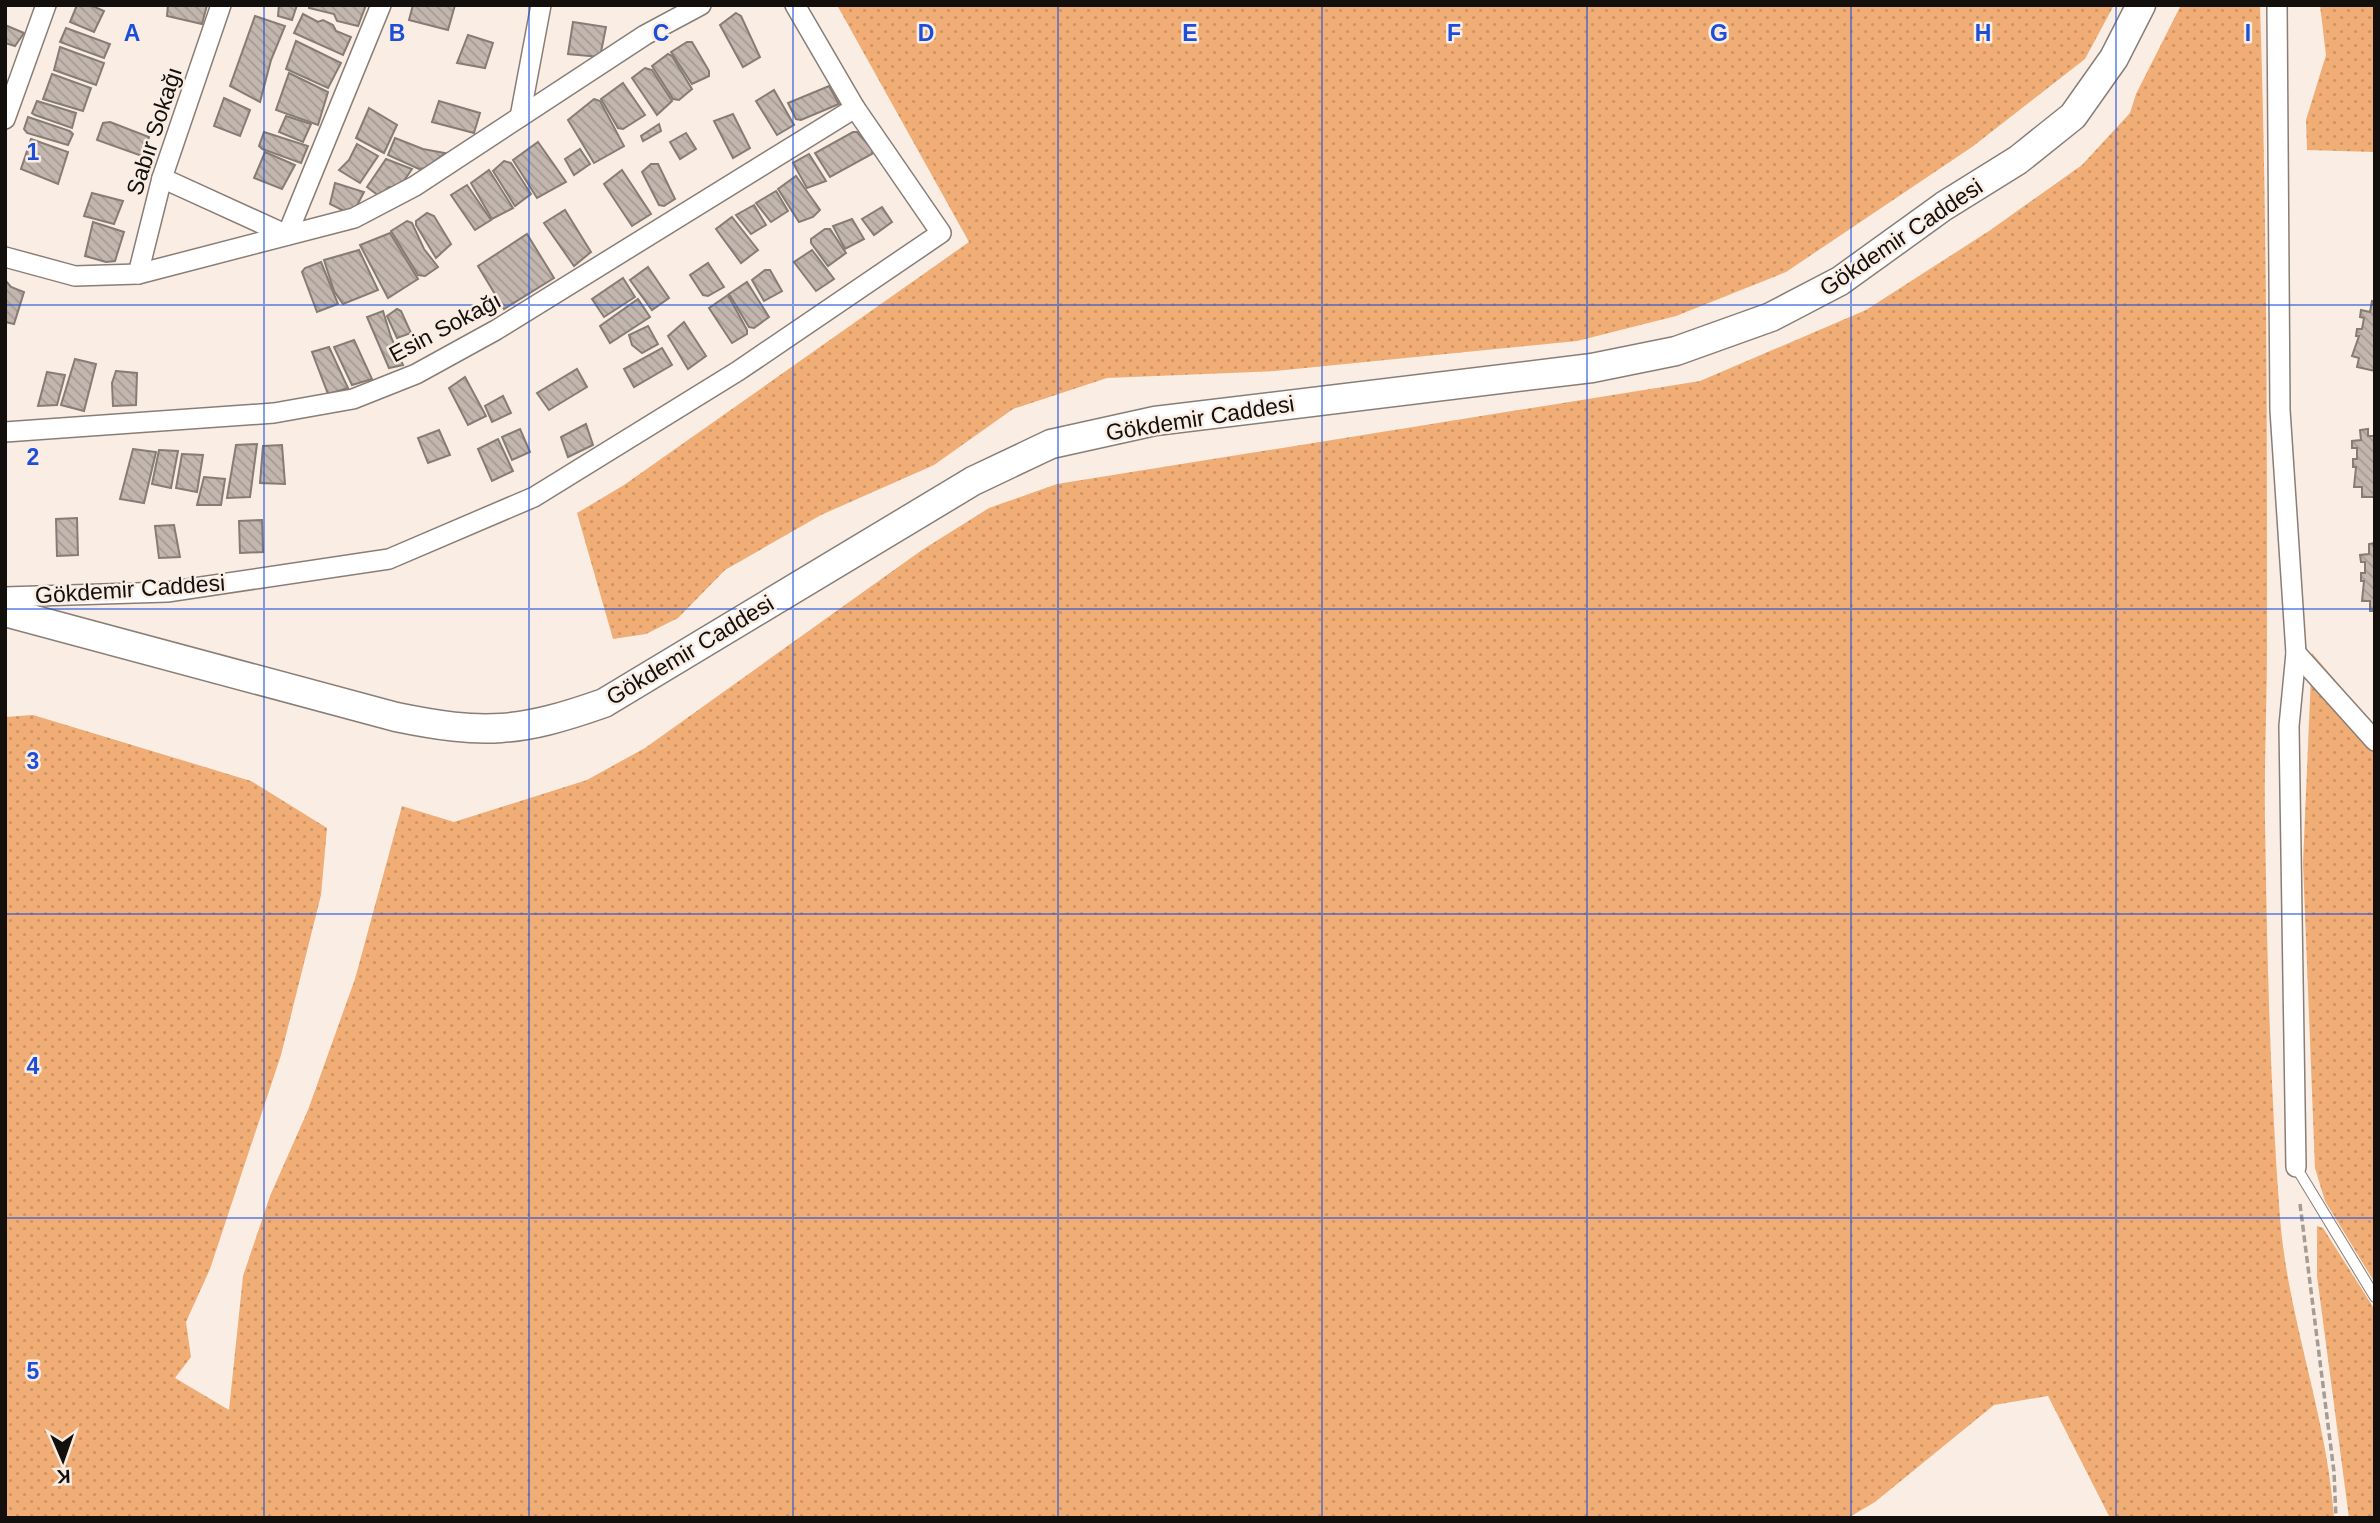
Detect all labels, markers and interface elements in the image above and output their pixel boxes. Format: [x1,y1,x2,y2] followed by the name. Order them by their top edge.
[124,20,140,46] text: A
[389,20,405,46] text: B
[653,20,669,46] text: C
[918,20,934,46] text: D
[1182,20,1198,46] text: E
[1447,20,1461,46] text: F
[1710,20,1728,46] text: G
[1975,20,1991,46] text: H
[2245,20,2251,46] text: I
[121,64,187,198] street label: Sabır Sokağı
[27,139,40,165] text: 1
[1815,173,1987,301] street label: Gökdemir Caddesi
[385,287,505,367] street label: Esin Sokağı
[1104,390,1296,446] street label: Gökdemir Caddesi
[27,444,39,470] text: 2
[34,569,226,609] street label: Gökdemir Caddesi
[602,590,778,710] street label: Gökdemir Caddesi
[27,748,39,774] text: 3
[27,1053,40,1079] text: 4
[27,1358,40,1384] text: 5
[28,1425,98,1495] north arrow
[56,1466,71,1487] text: K

